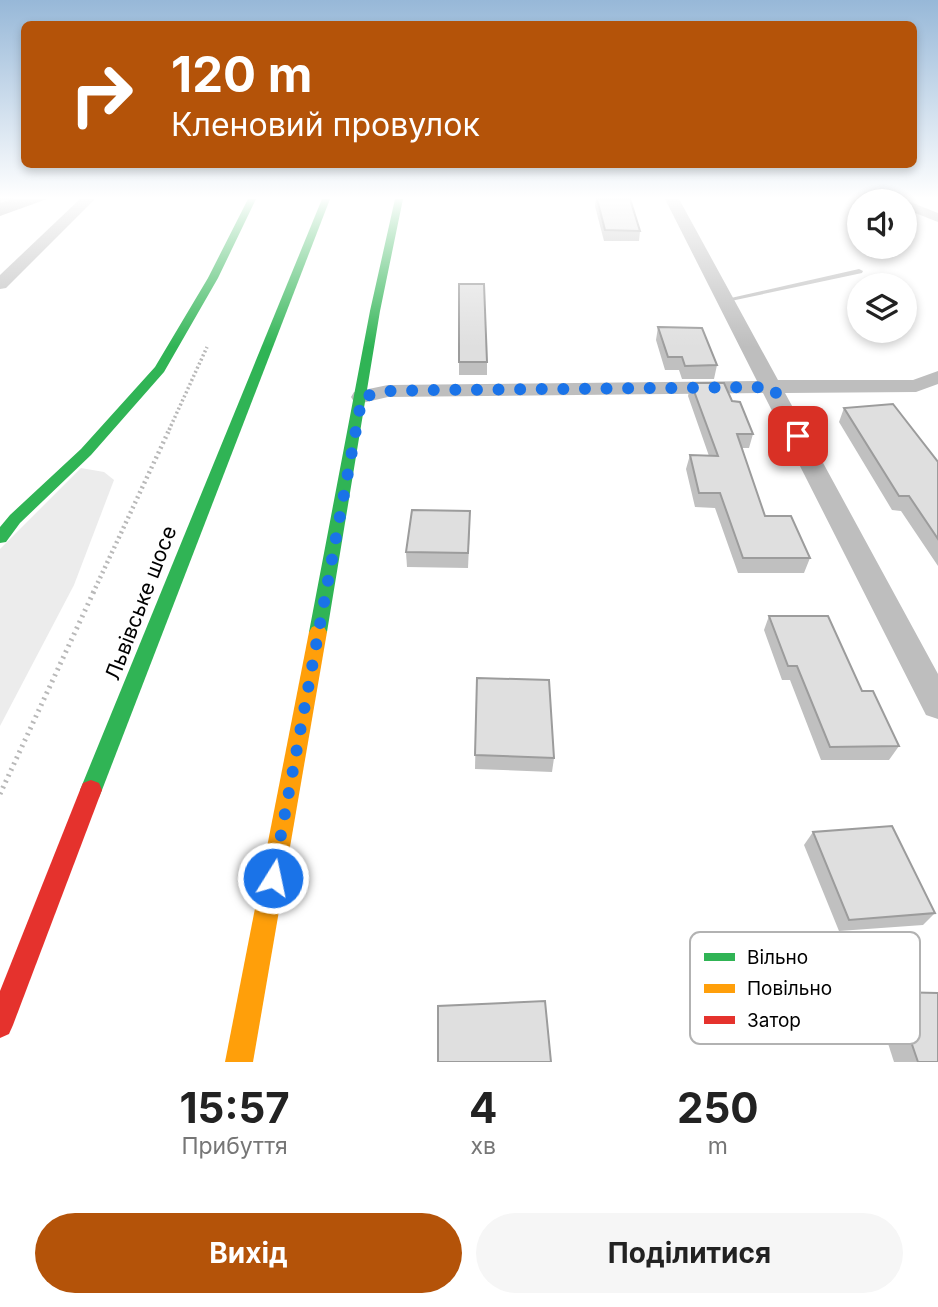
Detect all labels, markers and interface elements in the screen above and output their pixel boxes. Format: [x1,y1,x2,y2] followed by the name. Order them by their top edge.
[171,45,312,104] text: 120 m
[56,49,147,140] icon: right
[171,105,480,144] text: Кленовий провулок
[847,189,917,343] map controls
[847,189,917,259] button: sound
[847,273,917,343] button: layers
[768,406,828,466] pin
[779,417,817,455] icon: arrive
[100,522,181,683] street label: Львівське шосе
[236,841,310,915] position arrow
[690,932,920,1044] legend
[747,946,808,969] text: Вільно
[747,977,832,1000] text: Повільно
[747,1009,801,1032] text: Затор
[179,1082,290,1133] text: 15:57
[469,1082,498,1133] text: 4
[677,1082,759,1133] text: 250
[181,1132,288,1160] text: Прибуття
[471,1132,496,1160] text: хв
[708,1132,728,1160] text: m
[35,1213,462,1293] button: Вихід
[476,1213,903,1293] button: Поділитися

